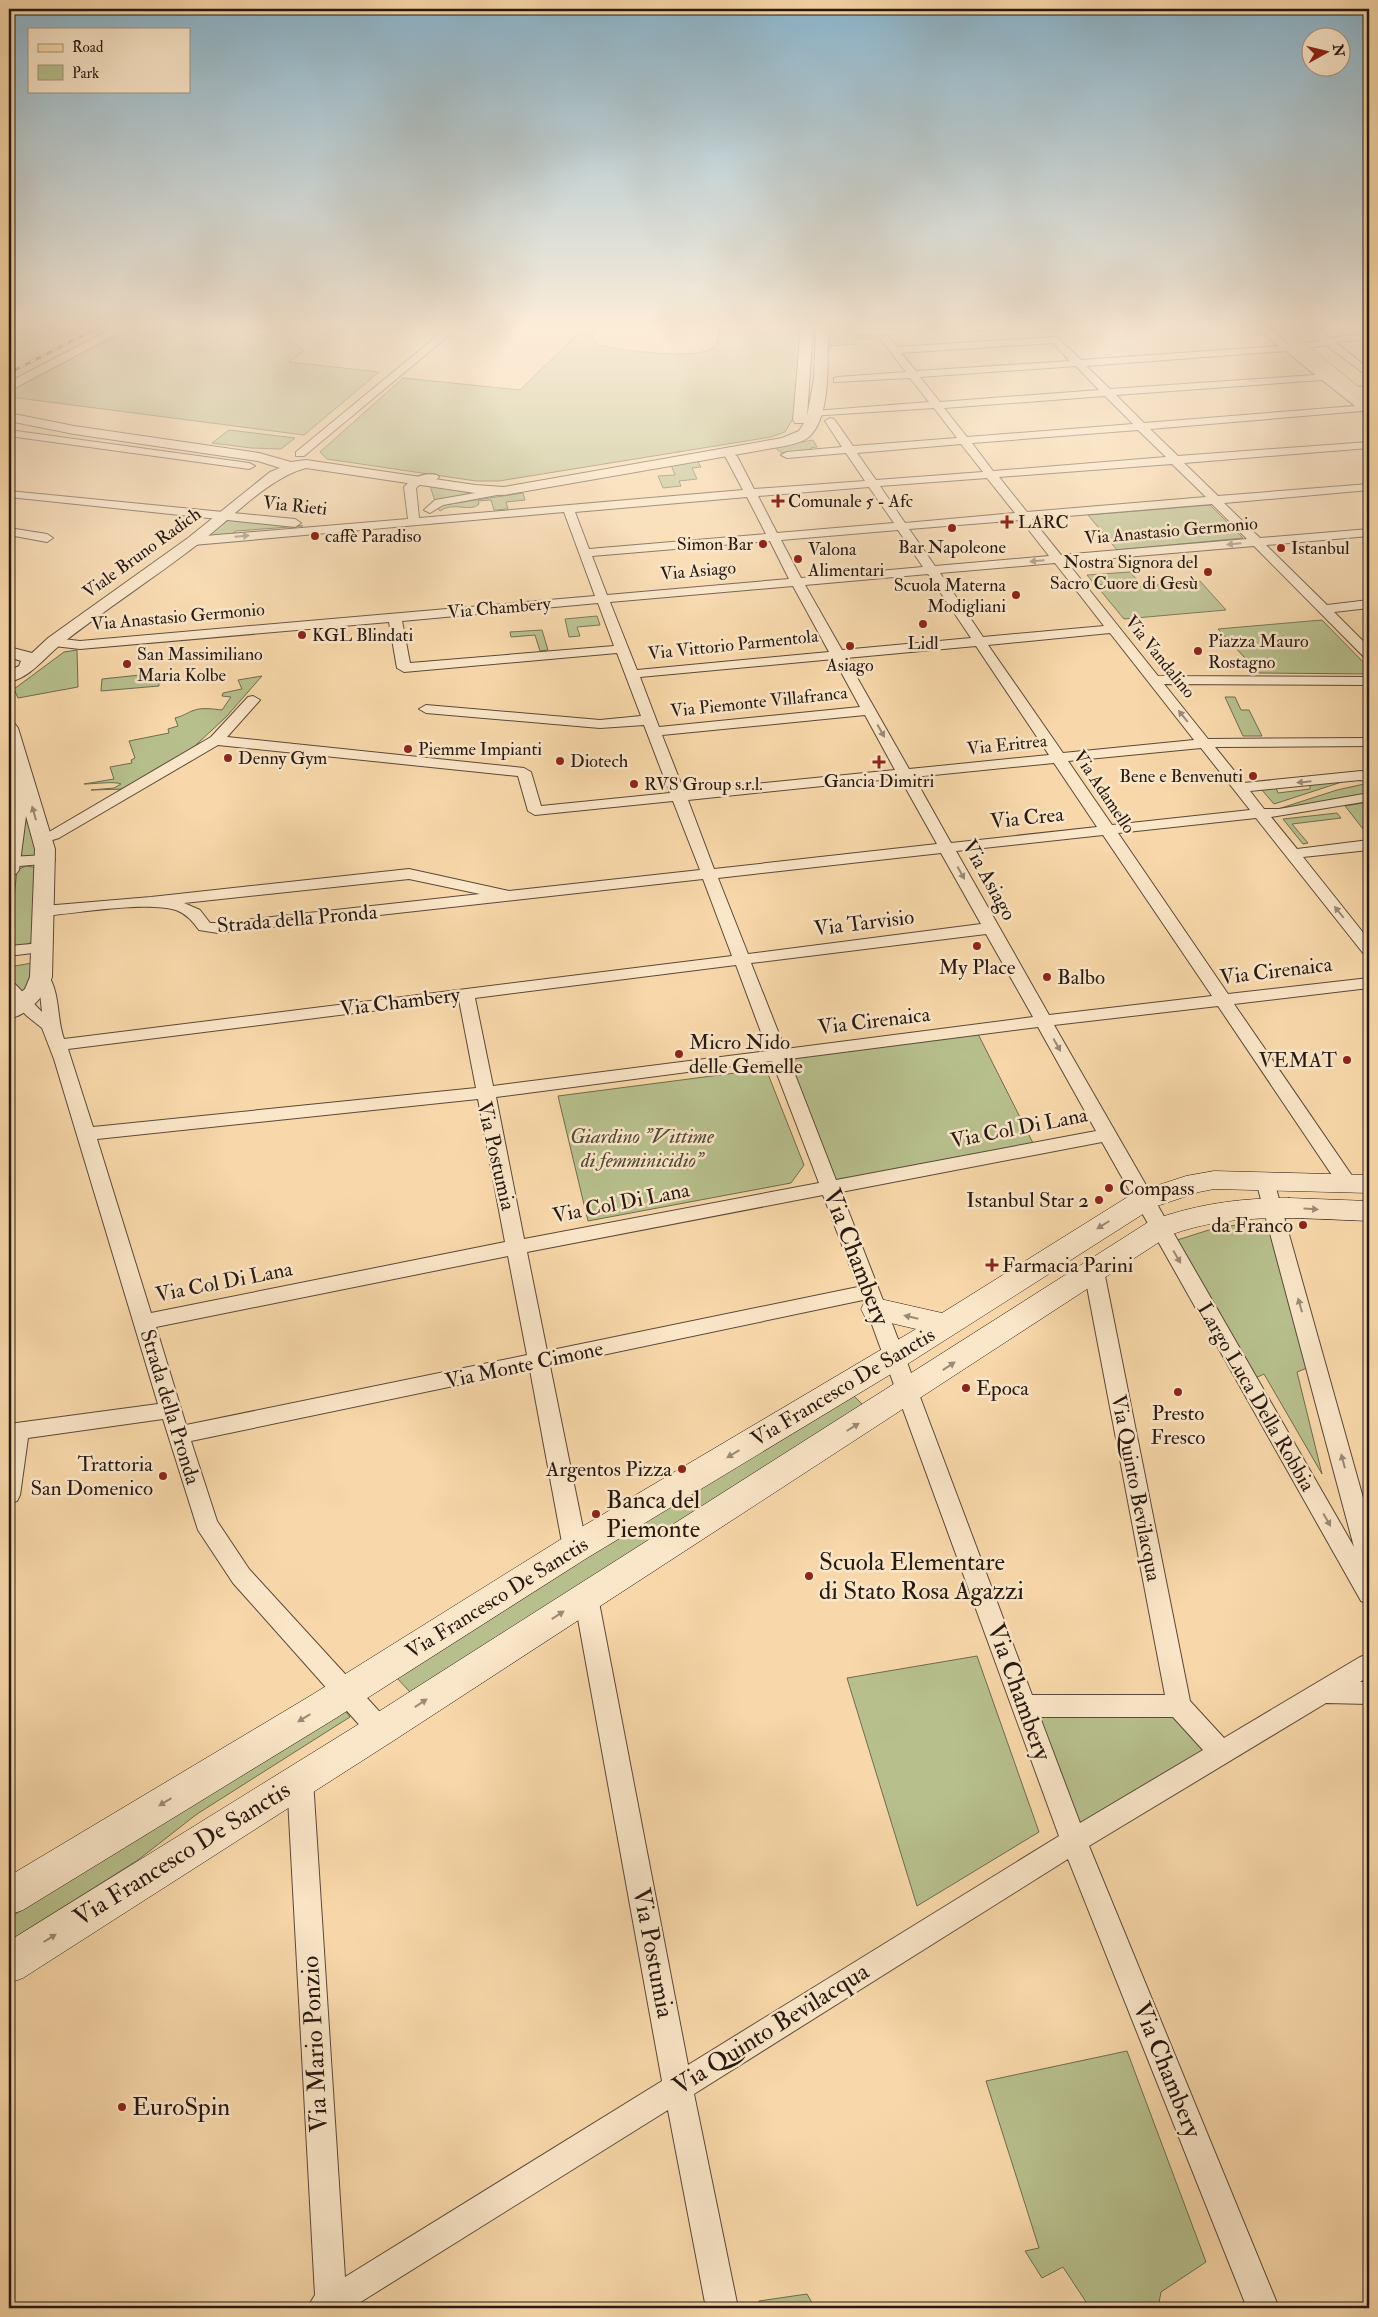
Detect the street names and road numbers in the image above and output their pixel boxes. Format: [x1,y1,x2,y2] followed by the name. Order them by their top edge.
[262,491,328,521] street label: Via Rieti
[78,502,206,604] street label: Viale Bruno Radich
[1083,512,1259,550] street label: Via Anastasio Germonio
[659,556,737,586] street label: Via Asiago
[446,592,553,624] street label: Via Chambery
[90,598,266,636] street label: Via Anastasio Germonio
[1120,611,1201,703] street label: Via Vandalino
[647,625,820,665] street label: Via Vittorio Parmentola
[669,681,849,723] street label: Via Piemonte Villafranca
[966,729,1049,761] street label: Via Eritrea
[1068,746,1140,838] street label: Via Adamello
[989,801,1065,835] street label: Via Crea
[956,835,1022,925] street label: Via Asiago
[216,899,379,939] street label: Strada della Pronda
[812,903,916,943] street label: Via Tarvisio
[1218,951,1334,991] street label: Via Cirenaica
[338,981,462,1023] street label: Via Chambery
[816,1001,932,1041] street label: Via Cirenaica
[470,1099,522,1213] street label: Via Postumia
[948,1101,1090,1155] street label: Via Col Di Lana
[550,1176,692,1230] street label: Via Col Di Lana
[816,1184,897,1331] street label: Via Chambery
[153,1255,295,1309] street label: Via Col Di Lana
[1191,1298,1321,1496] street label: Largo Luca Della Robbia
[746,1321,940,1453] street label: Via Francesco De Sanctis
[134,1326,207,1488] street label: Strada della Pronda
[443,1335,606,1395] street label: Via Monte Cimone
[1105,1392,1167,1584] street label: Via Quinto Bevilacqua
[401,1531,593,1665] street label: Via Francesco De Sanctis
[980,1619,1058,1766] street label: Via Chambery
[68,1775,296,1933] street label: Via Francesco De Sanctis
[625,1885,681,2021] street label: Via Postumia
[295,1955,335,2133] street label: Via Mario Ponzio
[667,1956,876,2102] street label: Via Quinto Bevilacqua
[1126,1998,1209,2143] street label: Via Chambery

